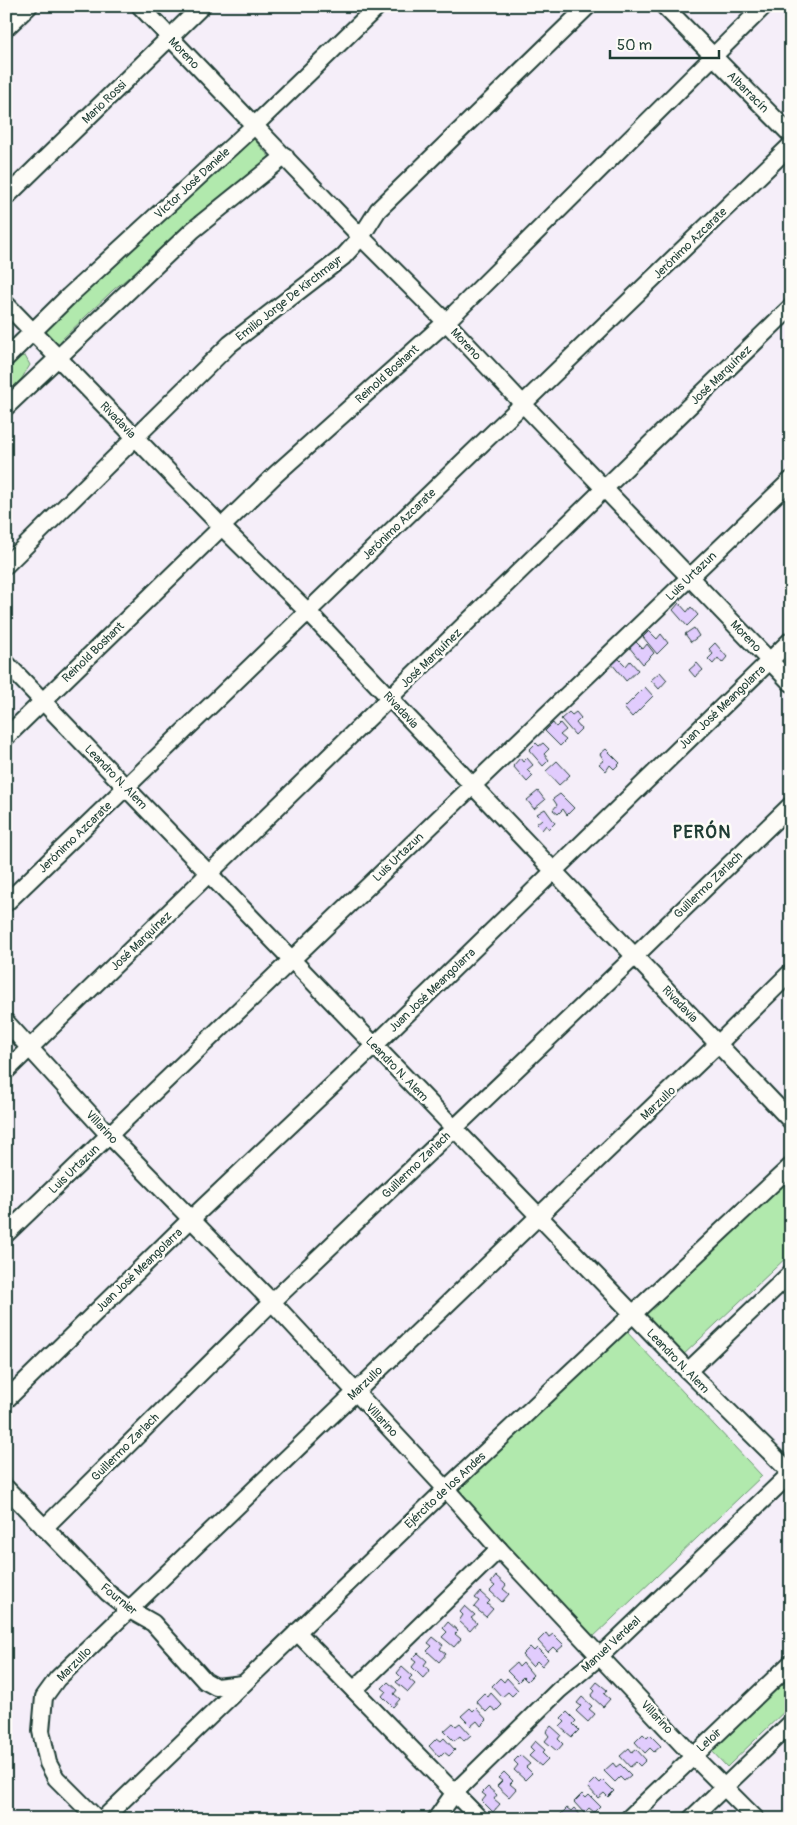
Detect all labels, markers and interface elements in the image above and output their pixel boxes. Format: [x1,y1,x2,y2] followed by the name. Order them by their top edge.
[610,28,718,60] scale bar
[165,34,203,73] street label: Moreno
[617,36,652,55] text: 50 m
[724,68,772,116] street label: Albarracín
[79,78,130,127] street label: Mario Rossi
[151,145,233,222] street label: Víctor José Daniele
[650,204,730,282] street label: Jerónimo Azcarate
[233,252,346,345] street label: Emilio Jorge De Kirchmayr
[447,325,485,364] street label: Moreno
[352,342,422,407] street label: Reinold Boshant
[688,343,755,408] street label: José Marquínez
[97,399,139,442] street label: Rivadavia
[359,485,439,563] street label: Jerónimo Azcarate
[663,548,720,604] street label: Luis Urtazun
[727,617,765,656] street label: Moreno
[59,619,128,686] street label: Reinold Boshant
[398,626,465,691] street label: José Marquínez
[676,662,769,753] street label: Juan José Meangolarra
[380,689,422,732] street label: Rivadavia
[81,742,150,813] street label: Leandro N. Alem
[35,798,115,876] street label: Jerónimo Azcarate
[672,820,732,844] district label: PERÓN
[370,829,427,885] street label: Luis Urtazun
[671,848,746,922] street label: Guillermo Zarlach
[108,909,175,974] street label: José Marquínez
[386,945,479,1036] street label: Juan José Meangolarra
[659,983,701,1026] street label: Rivadavia
[362,1034,431,1105] street label: Leandro N. Alem
[638,1083,679,1124] street label: Marzullo
[82,1107,121,1148] street label: Villarino
[379,1128,454,1202] street label: Guillermo Zarlach
[46,1141,103,1197] street label: Luis Urtazun
[93,1225,186,1316] street label: Juan José Meangolarra
[643,1326,712,1397] street label: Leandro N. Alem
[345,1363,386,1404] street label: Marzullo
[362,1400,401,1441] street label: Villarino
[88,1410,163,1484] street label: Guillermo Zarlach
[402,1448,489,1532] street label: Ejército de los Andes
[97,1580,140,1619] street label: Fournier
[579,1613,644,1676] street label: Manuel Verdeal
[54,1643,95,1685] street label: Marzullo
[637,1697,676,1738] street label: Villarino
[694,1725,725,1756] street label: Leloir

